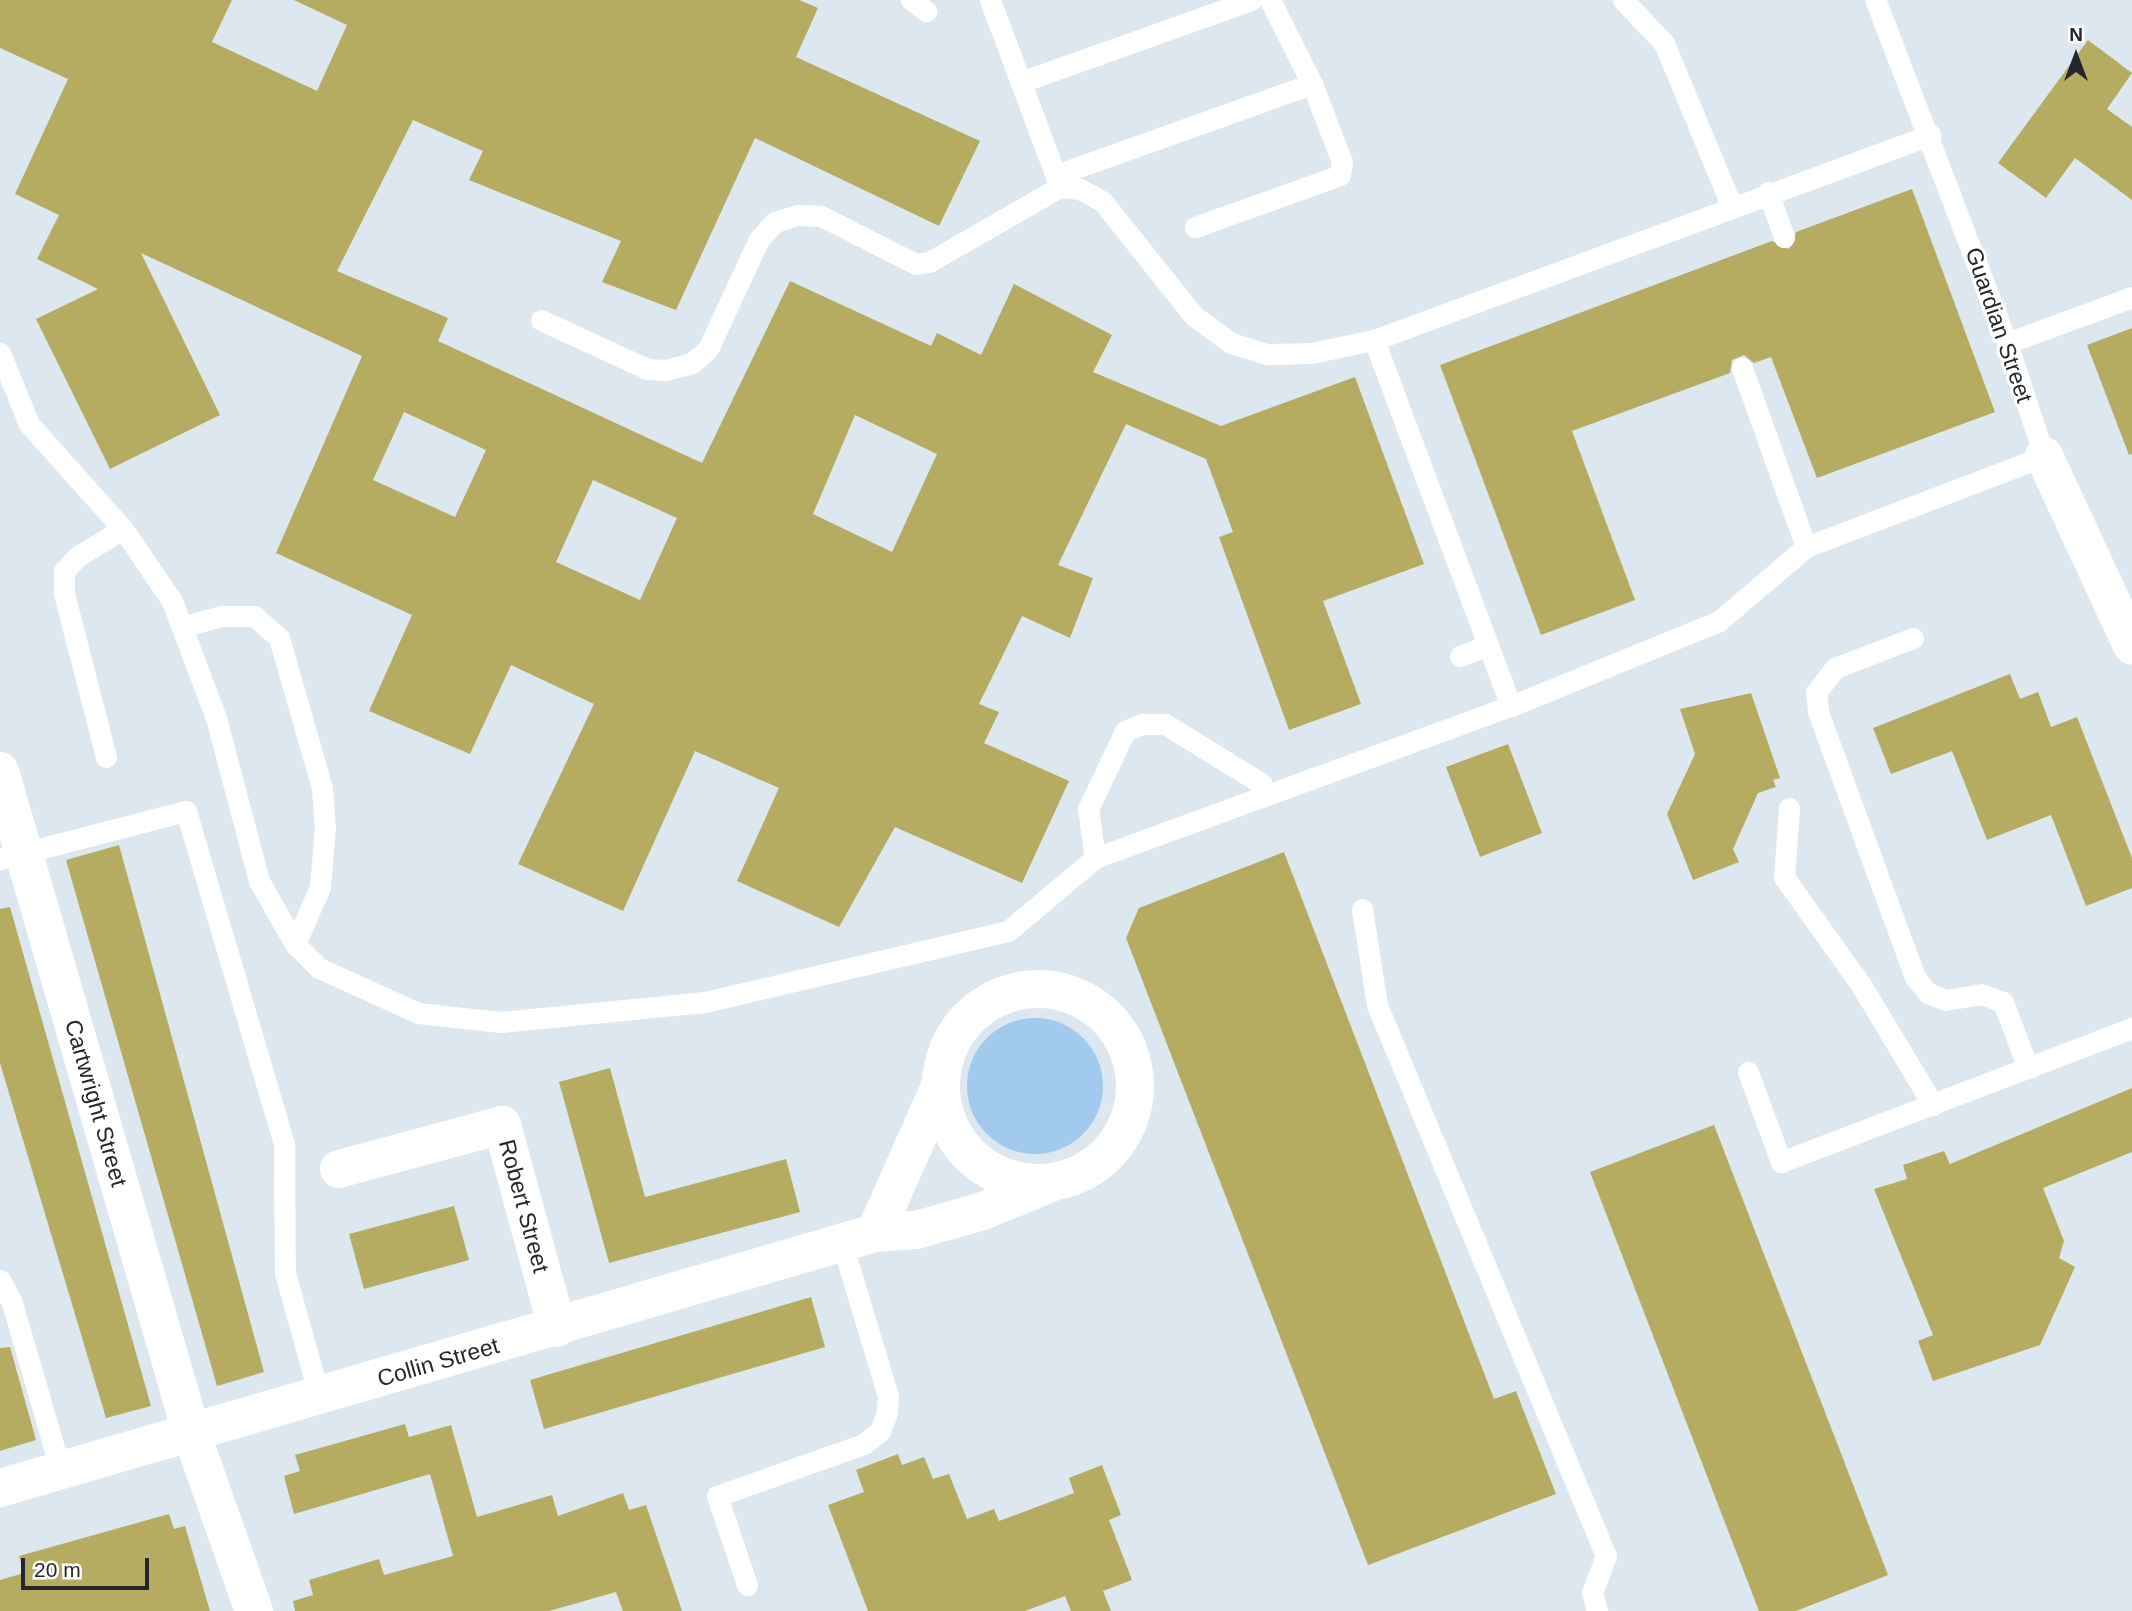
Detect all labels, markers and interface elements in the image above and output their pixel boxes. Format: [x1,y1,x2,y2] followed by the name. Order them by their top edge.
[2041,21,2111,91] north arrow
[2069,24,2083,45] text: N
[1960,244,2038,406] street label: Guardian Street
[59,1016,133,1190] street label: Cartwright Street
[493,1136,555,1276] street label: Robert Street
[374,1331,502,1393] street label: Collin Street
[24,1544,152,1588] scale bar
[34,1558,81,1581] text: 20 m

